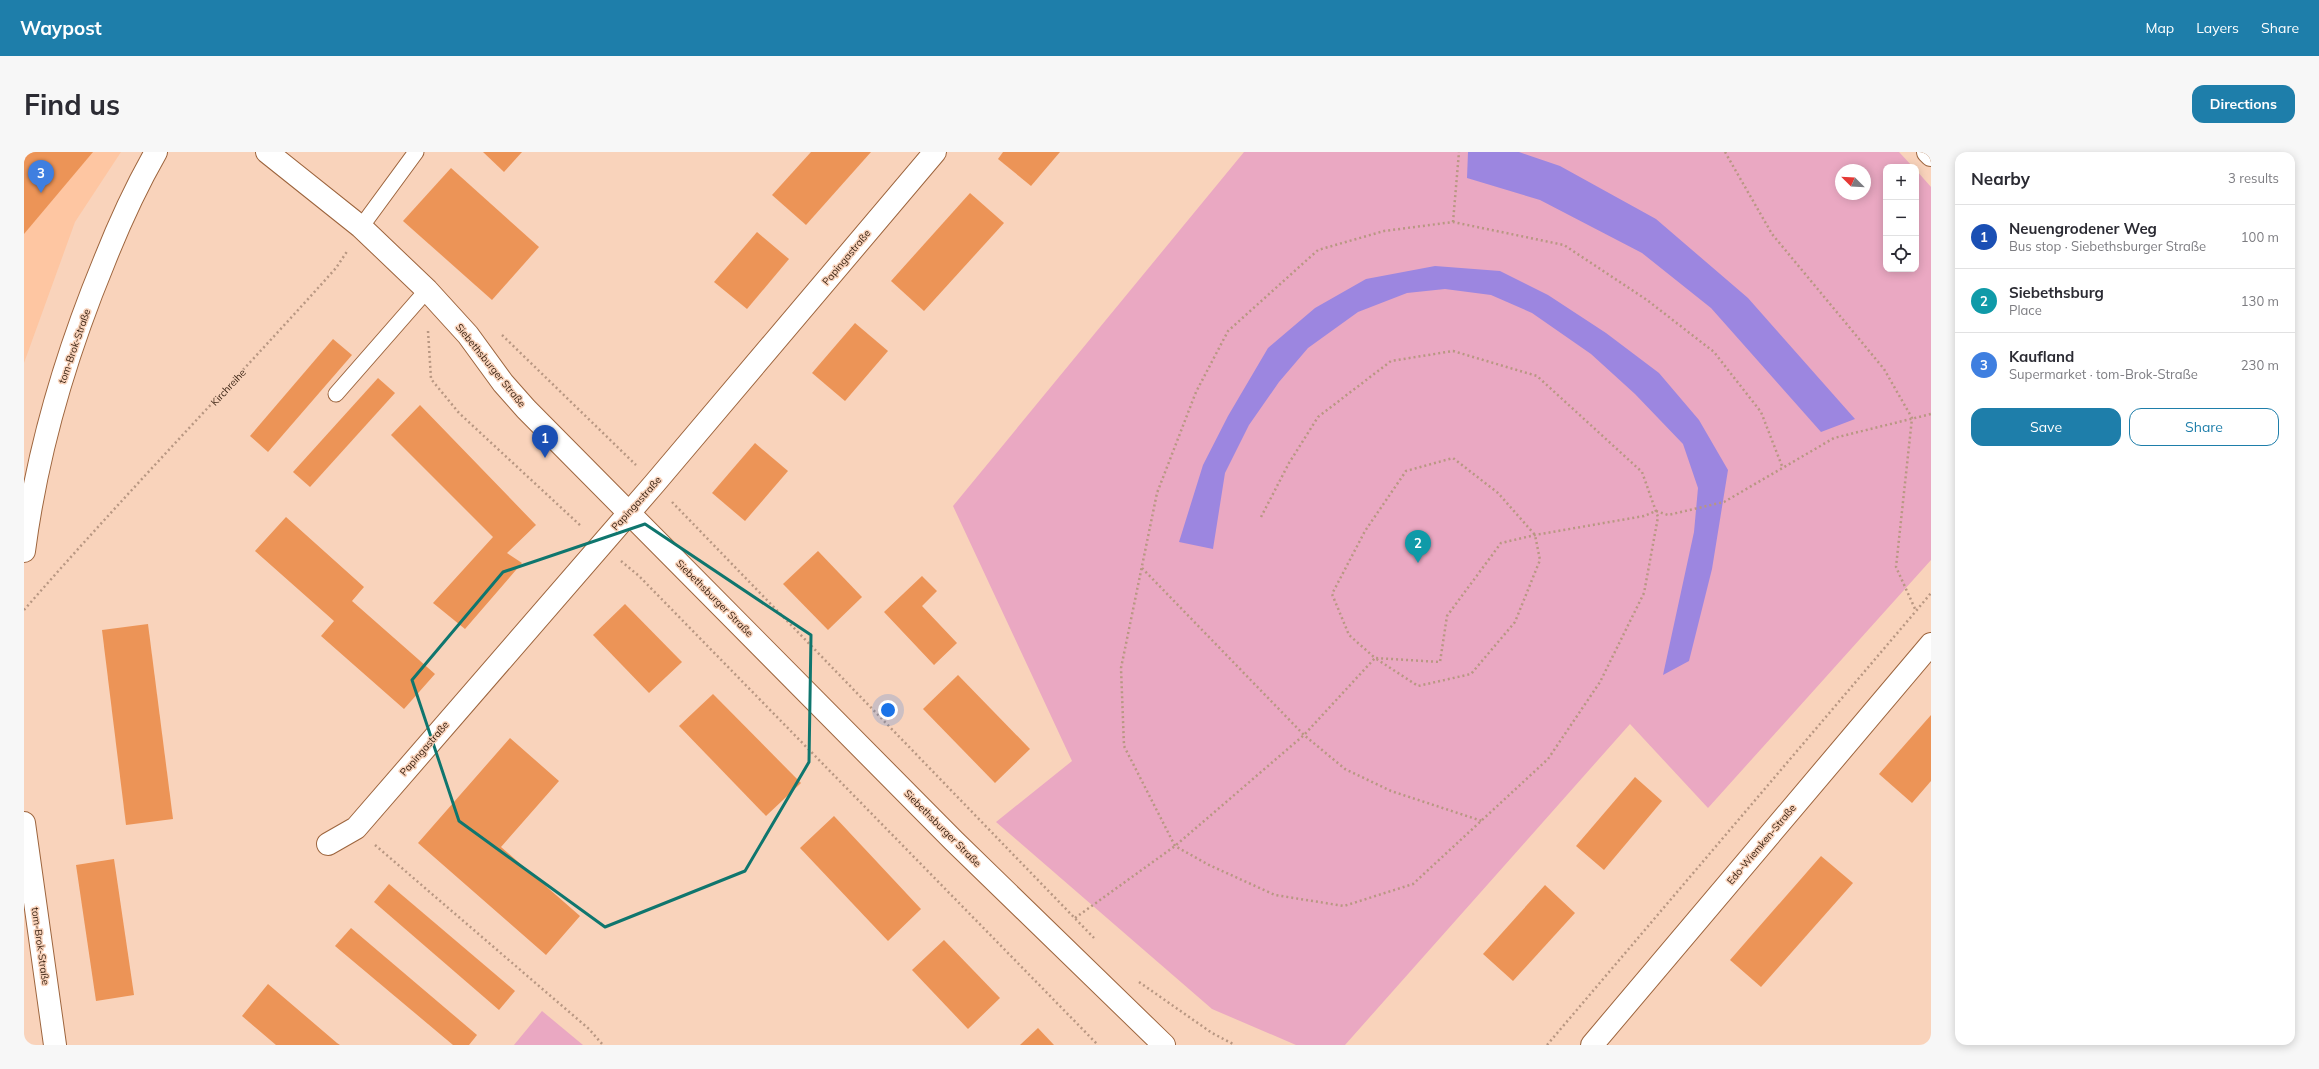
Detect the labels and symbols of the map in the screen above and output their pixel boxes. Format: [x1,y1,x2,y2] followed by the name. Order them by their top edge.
[28,160,54,193] pin: 3
[1835,164,1871,200] north arrow
[819,227,873,288] street label: Papingastraße
[56,307,93,385] street label: tom-Brok-Straße
[453,321,528,410] street label: Siebethsburger Straße
[208,366,249,409] street label: Kirchreihe
[532,425,558,458] pin: 1
[609,474,664,533] street label: Papingastraße
[1405,530,1431,563] pin: 2
[673,557,756,640] street label: Siebethsburger Straße
[878,700,898,720] your location
[397,718,452,778] street label: Papingastraße
[901,787,984,870] street label: Siebethsburger Straße
[1724,802,1799,887] street label: Edo-Wiemken-Straße
[29,906,52,986] street label: tom-Brok-Straße

